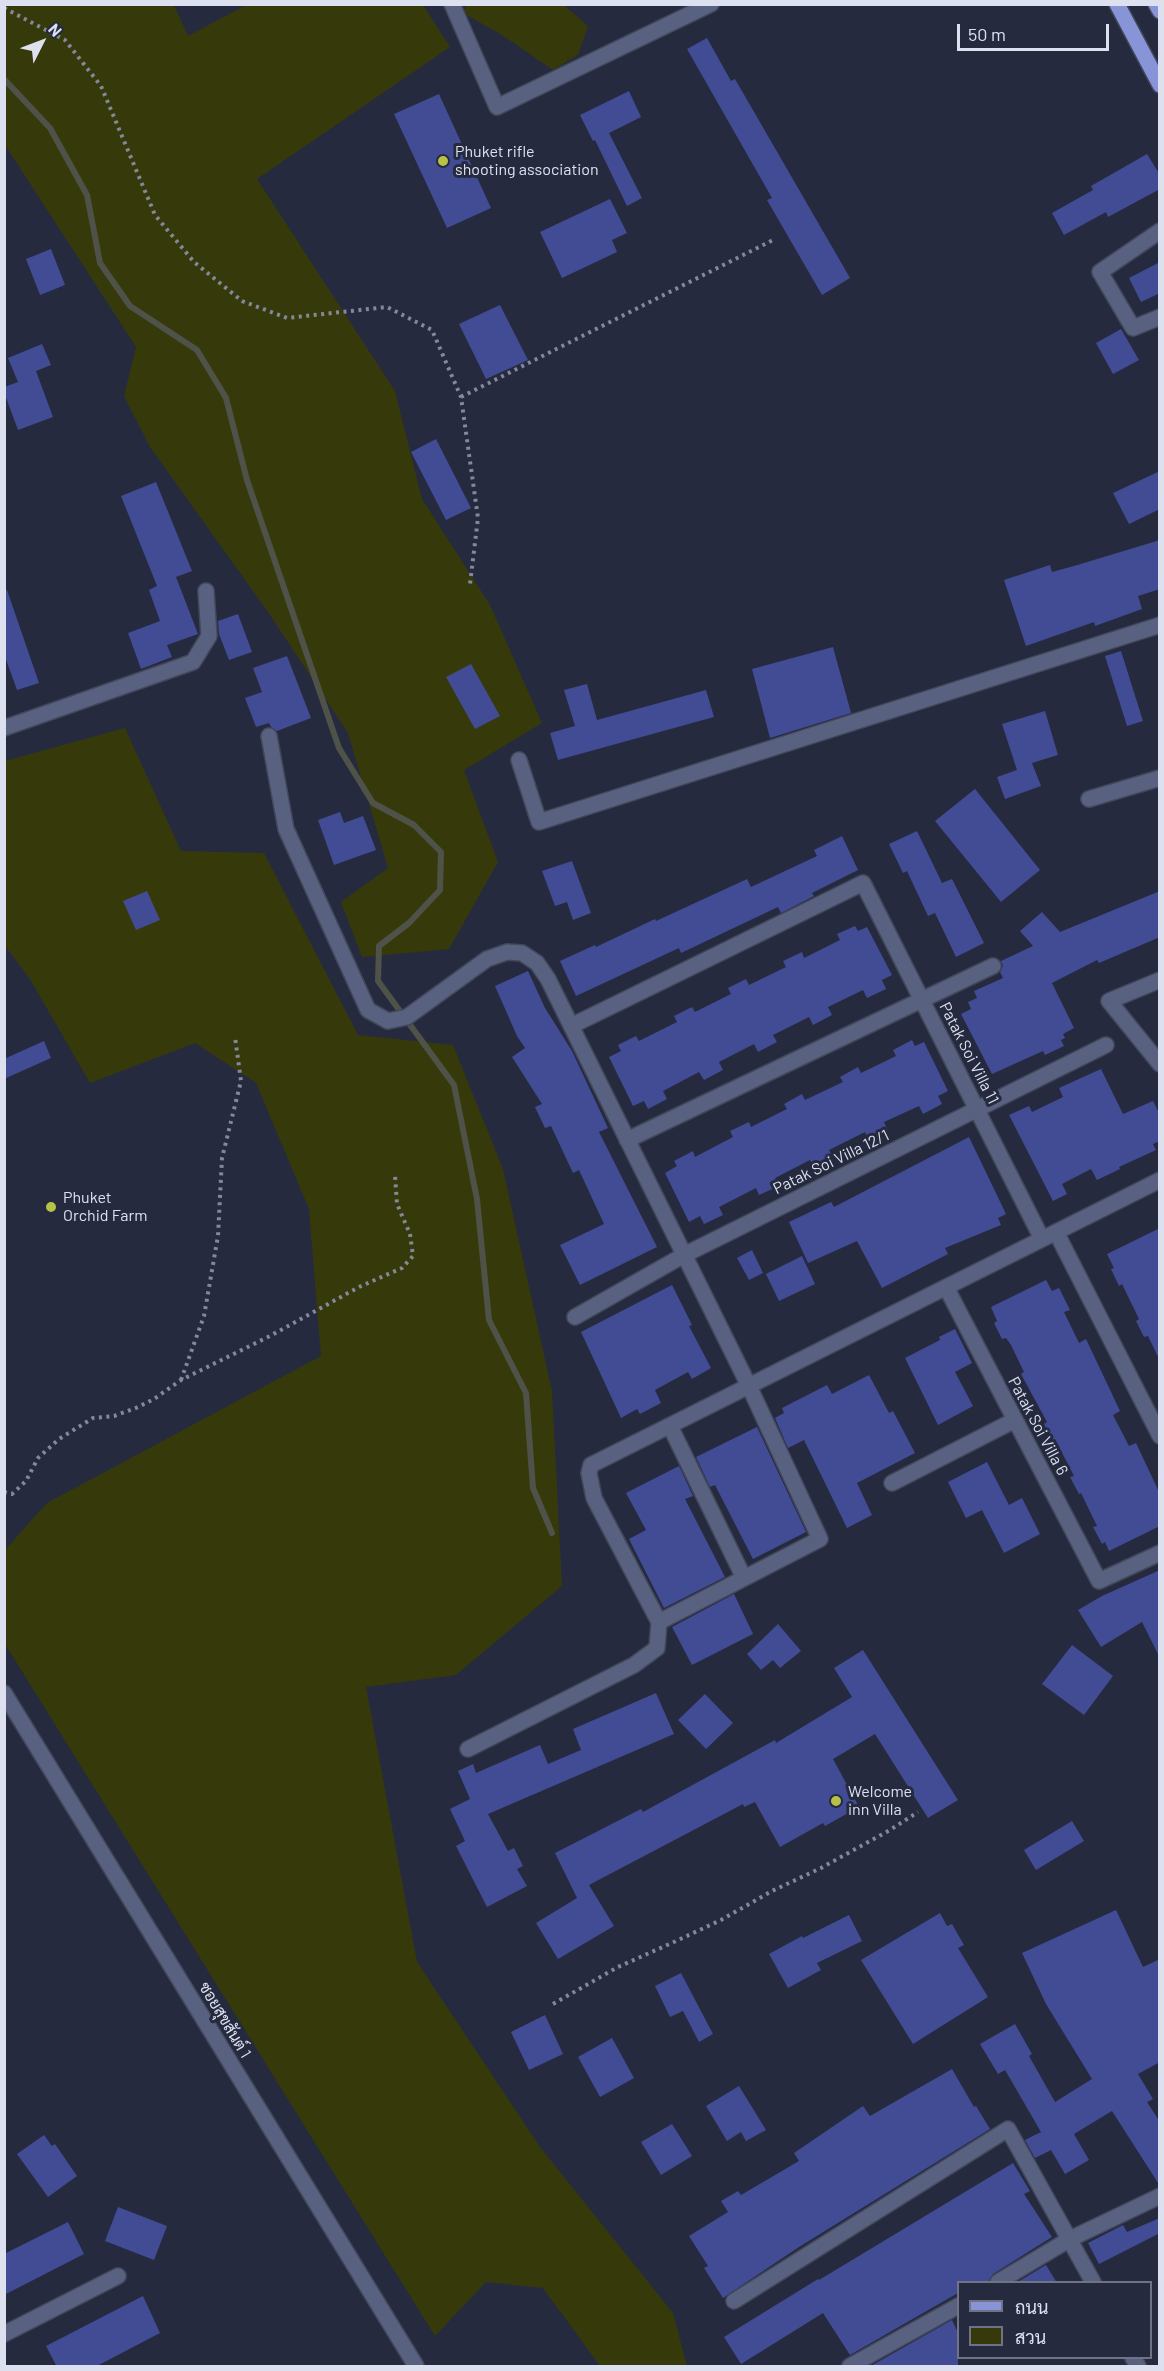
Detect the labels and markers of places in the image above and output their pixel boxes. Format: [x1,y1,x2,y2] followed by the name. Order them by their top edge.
[455,142,599,180] place label: Phuket rifle shooting association
[436,154,450,168] marker: Phuket rifle shooting association
[63,1188,147,1226] place label: Phuket Orchid Farm
[44,1200,58,1214] marker: Phuket Orchid Farm
[848,1782,912,1820] place label: Welcome inn Villa
[829,1794,843,1808] marker: Welcome inn Villa

